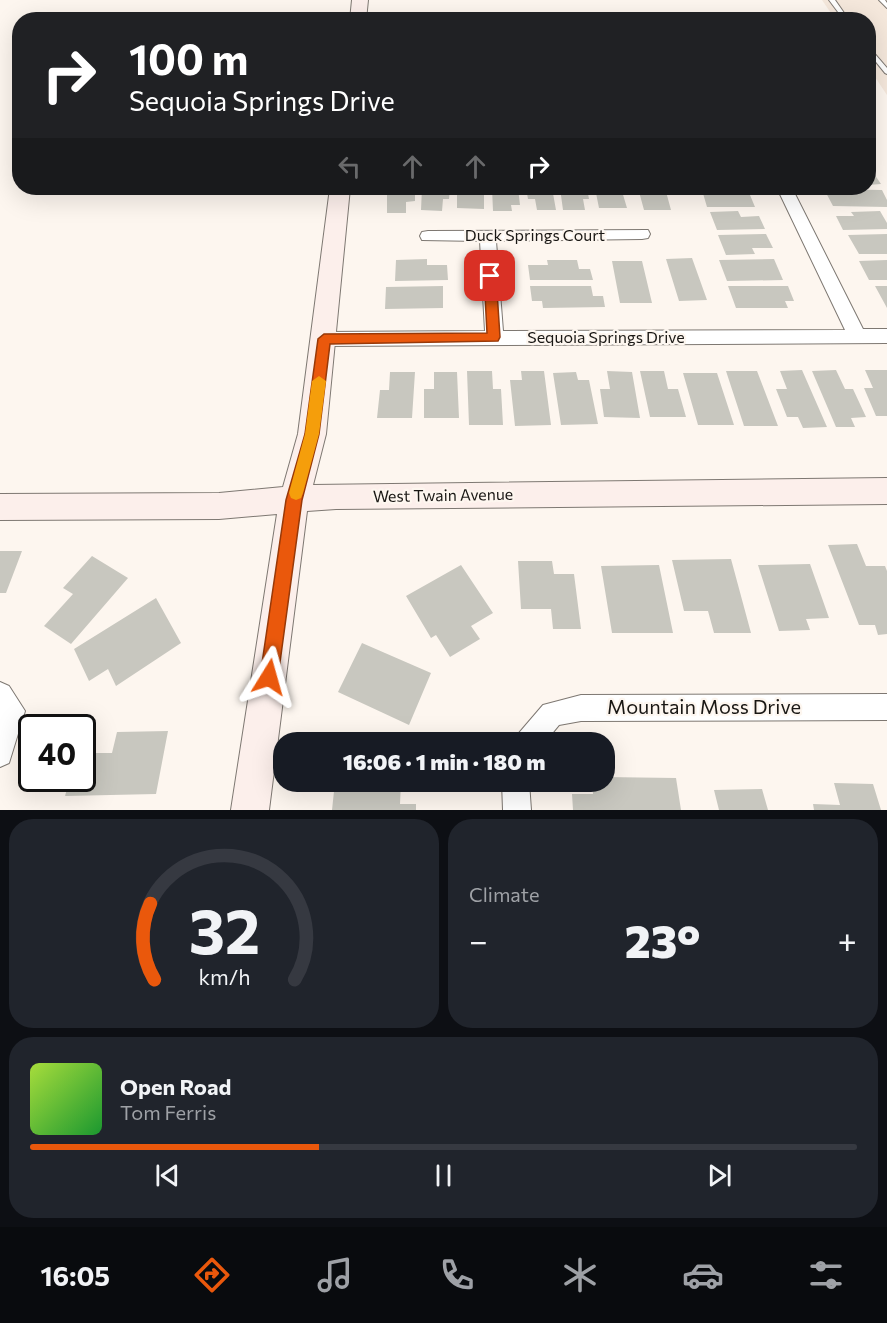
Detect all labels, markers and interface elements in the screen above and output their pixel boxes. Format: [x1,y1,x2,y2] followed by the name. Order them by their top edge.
[129,32,249,84] text: 100 m
[30,36,108,114] icon: right
[129,84,395,117] text: Sequoia Springs Drive
[333,150,366,183] icon: left
[396,150,429,183] icon: ahead
[459,150,492,183] icon: ahead
[522,150,555,183] icon: right
[465,225,606,244] street label: Duck Springs Court
[464,250,515,301] pin
[473,259,506,292] icon: arrive
[527,327,685,346] street label: Sequoia Springs Drive
[373,484,513,505] street label: West Twain Avenue
[237,645,301,709] position arrow
[607,694,801,718] street label: Mountain Moss Drive
[18,714,96,792] speed limit sign: 40
[343,748,545,775] text: 16:06 · 1 min · 180 m
[469,882,539,906] text: Climate
[188,891,260,967] text: 32
[625,912,701,967] text: 23°
[469,919,488,960] text: −
[838,919,857,960] text: +
[198,964,250,990] text: km/h
[120,1073,231,1100] text: Open Road
[120,1100,216,1124] text: Tom Ferris
[151,1159,184,1192] icon: previous
[427,1159,460,1192] icon: pause
[703,1159,736,1192] icon: next
[191,1254,233,1296] icon: directions
[314,1254,356,1296] icon: music
[436,1254,478,1296] icon: phone
[559,1254,601,1296] icon: climate
[682,1254,724,1296] icon: car
[805,1254,847,1296] icon: filters
[40,1259,110,1292] text: 16:05

